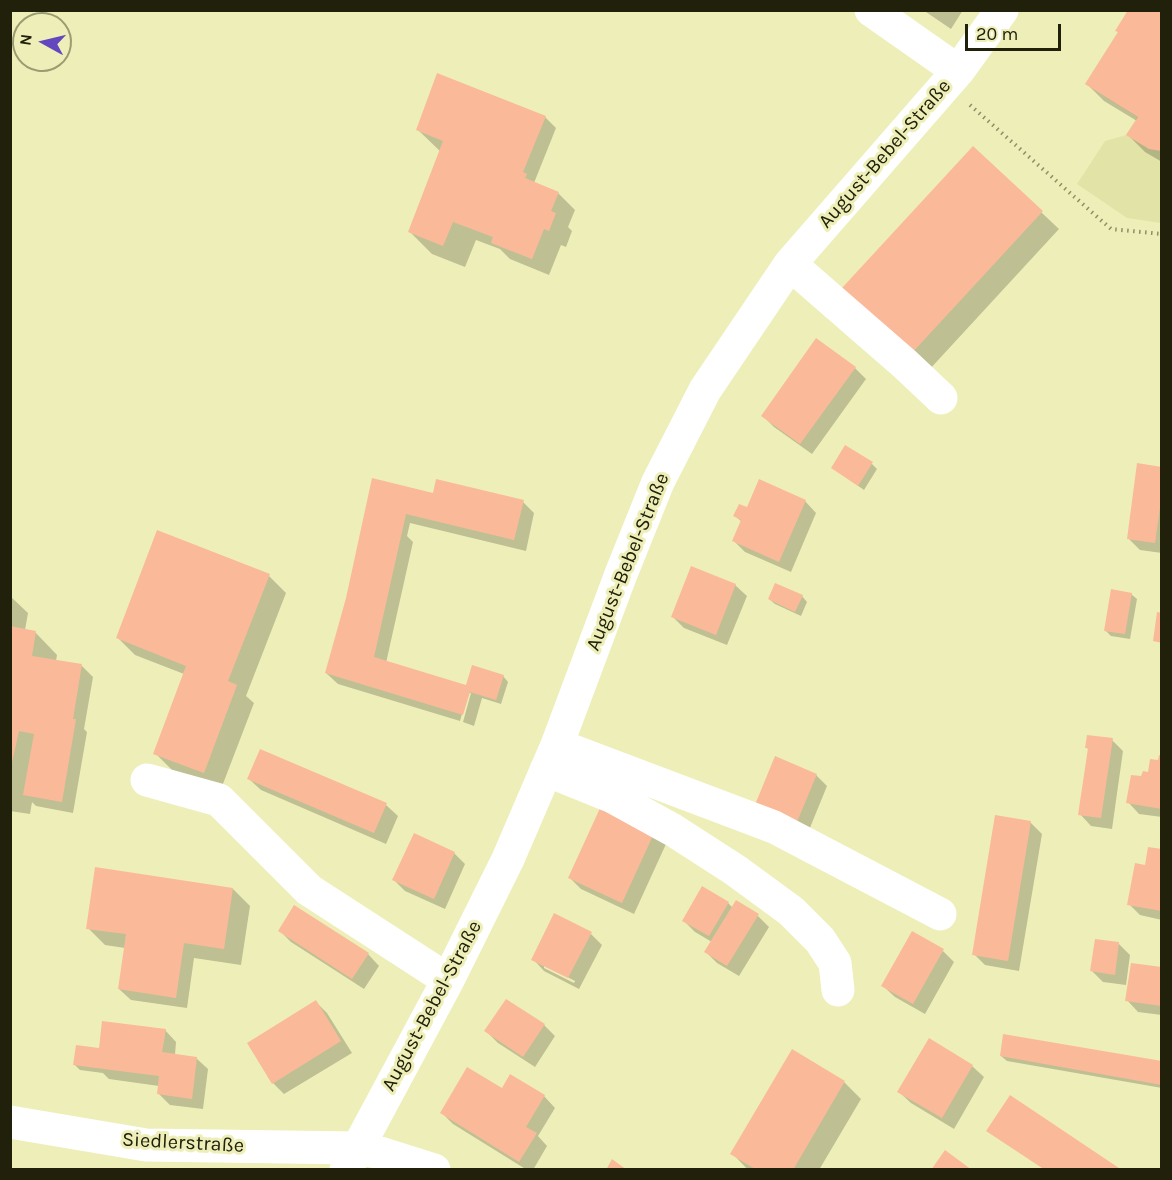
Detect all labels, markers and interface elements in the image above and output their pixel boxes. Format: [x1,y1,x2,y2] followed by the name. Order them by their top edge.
[12,12,72,72] north arrow
[968,12,1064,50] scale bar
[976,23,1018,45] text: 20 m
[15,33,36,47] text: N
[814,75,956,233] street label: August-Bebel-Straße
[581,470,675,654] street label: August-Bebel-Straße
[377,917,487,1095] street label: August-Bebel-Straße
[121,1128,245,1158] street label: Siedlerstraße

